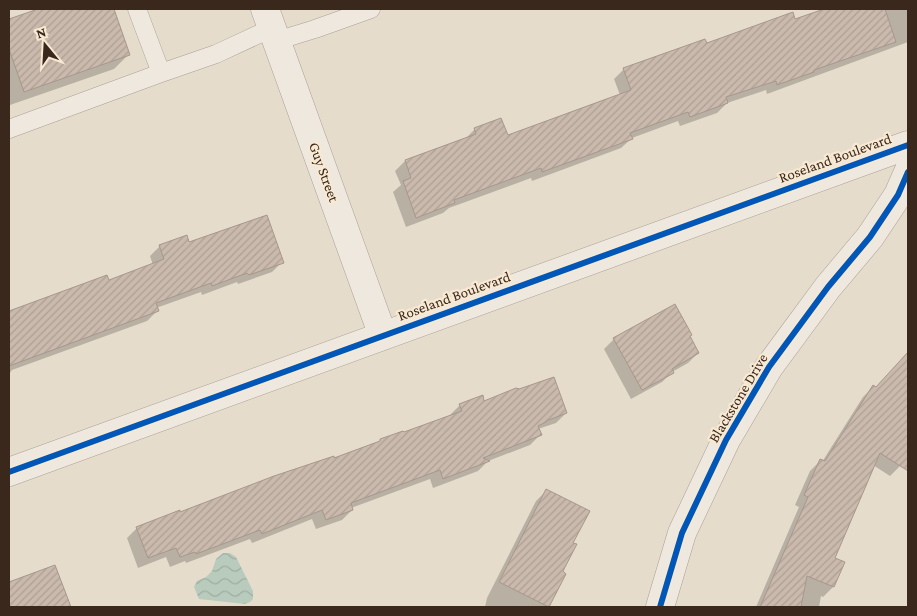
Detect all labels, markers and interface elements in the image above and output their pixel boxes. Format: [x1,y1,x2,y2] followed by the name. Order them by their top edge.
[20,20,70,70] north arrow
[34,23,48,42] text: N
[777,130,893,186] street label: Roseland Boulevard
[305,140,343,205] street label: Guy Street
[396,268,512,324] street label: Roseland Boulevard
[705,350,771,445] street label: Blackstone Drive

